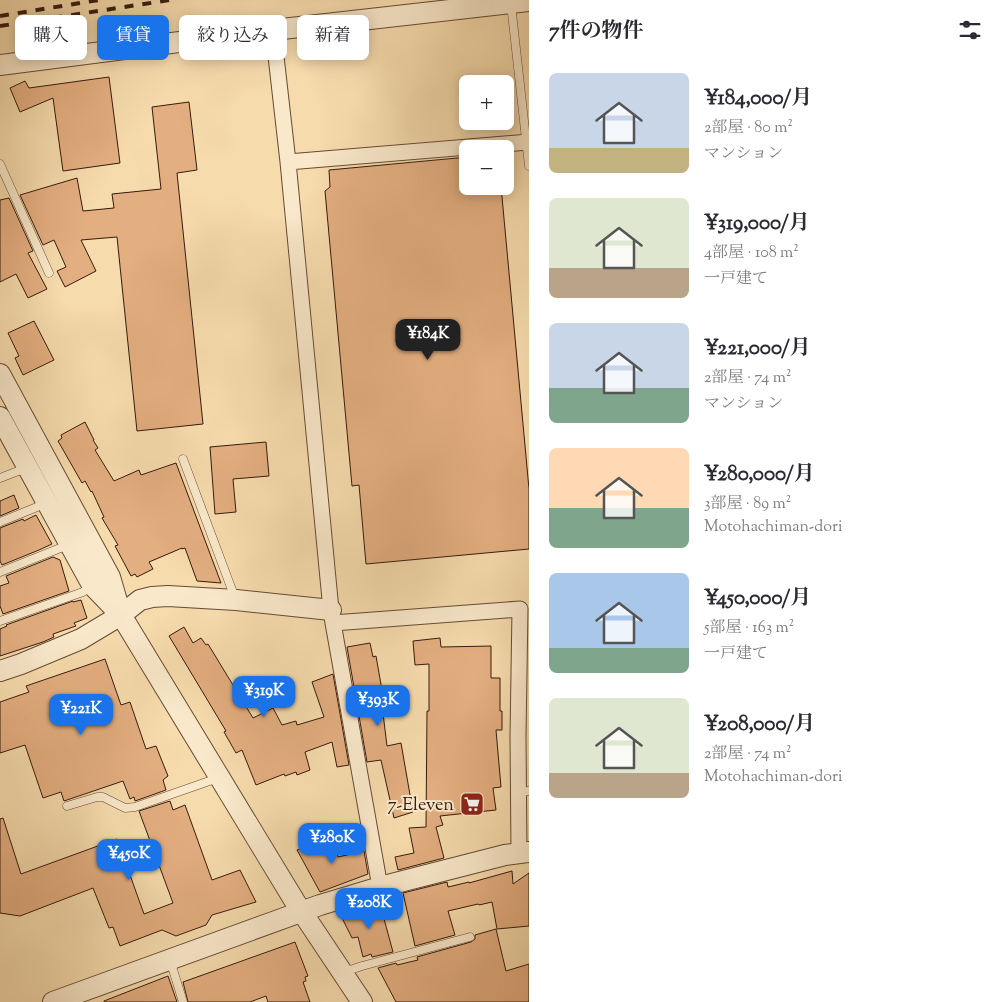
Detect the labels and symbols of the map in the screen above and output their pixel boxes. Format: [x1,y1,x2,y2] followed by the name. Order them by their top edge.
[393,318,463,361] pin: ¥184K
[229,676,299,718] pin: ¥319K
[343,684,413,727] pin: ¥393K
[46,694,116,736] pin: ¥221K
[459,791,485,817] supermarket icon: 7-Eleven
[387,793,454,819] place label: 7-Eleven
[297,822,367,865] pin: ¥280K
[94,838,164,881] pin: ¥450K
[334,888,404,930] pin: ¥208K

